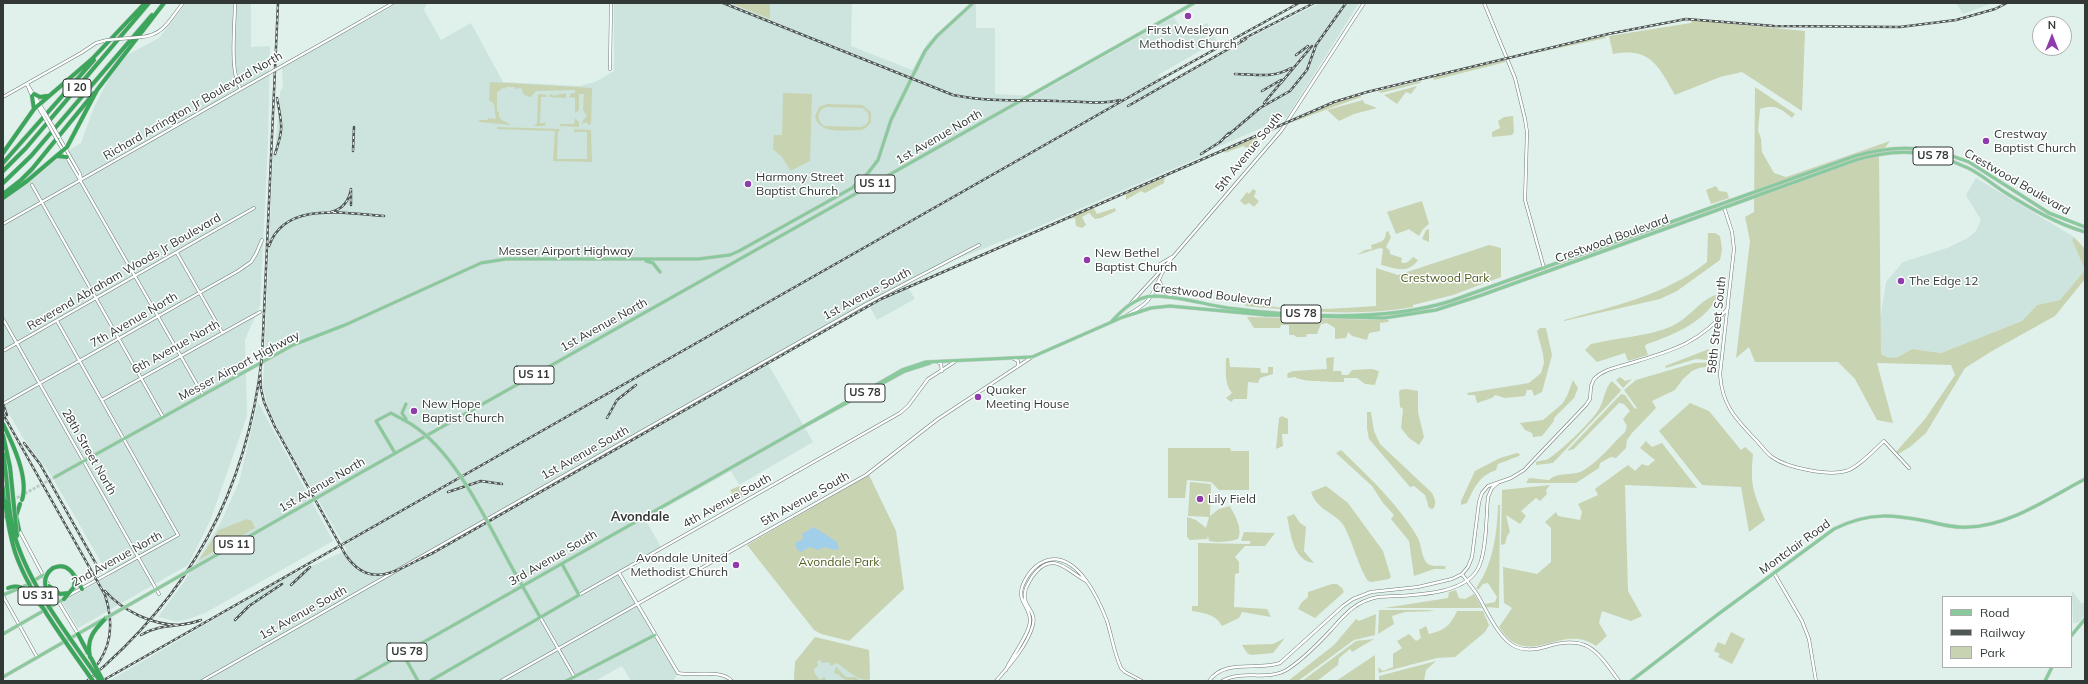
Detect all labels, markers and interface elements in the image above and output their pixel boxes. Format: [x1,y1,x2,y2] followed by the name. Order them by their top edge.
[1183,11,1193,21] marker: First Wesleyan Methodist Church
[2032,16,2072,56] north arrow
[2048,18,2056,32] text: N
[1139,23,1237,51] place label: First Wesleyan Methodist Church
[101,49,285,163] street label: Richard Arrington Jr Boulevard North
[63,79,91,97] road number: I 20
[893,106,985,168] street label: 1st Avenue North
[1212,109,1286,195] street label: 5th Avenue South
[1994,127,2076,155] place label: Crestway Baptist Church
[1981,136,1991,146] marker: Crestway Baptist Church
[1962,146,2072,218] street label: Crestwood Boulevard
[1913,147,1953,165] road number: US 78
[756,170,844,198] place label: Harmony Street Baptist Church
[855,175,895,193] road number: US 11
[743,179,753,189] marker: Harmony Street Baptist Church
[25,210,223,334] street label: Reverend Abraham Woods Jr Boulevard
[1553,212,1671,266] street label: Crestwood Boulevard
[499,244,633,258] street label: Messer Airport Highway
[1095,246,1177,274] place label: New Bethel Baptist Church
[1082,255,1092,265] marker: New Bethel Baptist Church
[820,265,914,323] street label: 1st Avenue South
[1401,271,1489,285] park label: Crestwood Park
[1909,274,1978,288] place label: The Edge 12
[1705,276,1729,374] street label: 58th Street South
[1896,276,1906,286] marker: The Edge 12
[1152,281,1272,309] street label: Crestwood Boulevard
[88,289,180,351] street label: 7th Avenue North
[558,295,650,355] street label: 1st Avenue North
[1281,305,1321,323] road number: US 78
[130,317,222,377] street label: 6th Avenue North
[176,328,302,404] street label: Messer Airport Highway
[514,366,554,384] road number: US 11
[986,383,1069,411] place label: Quaker Meeting House
[845,384,885,402] road number: US 78
[973,392,983,402] marker: Quaker Meeting House
[422,397,504,425] place label: New Hope Baptist Church
[59,406,119,498] street label: 28th Street North
[409,406,419,416] marker: New Hope Baptist Church
[539,423,631,483] street label: 1st Avenue South
[276,454,368,516] street label: 1st Avenue North
[758,469,852,529] street label: 5th Avenue South
[680,471,774,531] street label: 4th Avenue South
[1208,492,1256,506] place label: Lily Field
[1195,494,1205,504] marker: Lily Field
[611,509,669,525] district label: Avondale
[1757,516,1833,578] street label: Montclair Road
[506,527,600,589] street label: 3rd Avenue South
[69,528,165,590] street label: 2nd Avenue North
[214,536,254,554] road number: US 11
[630,551,728,579] place label: Avondale United Methodist Church
[799,555,879,569] park label: Avondale Park
[731,560,741,570] marker: Avondale United Methodist Church
[257,583,349,643] street label: 1st Avenue South
[18,587,58,605] road number: US 31
[1942,596,2072,668] legend
[1980,605,2009,620] text: Road
[1980,625,2025,640] text: Railway
[387,643,427,661] road number: US 78
[1980,645,2005,660] text: Park

